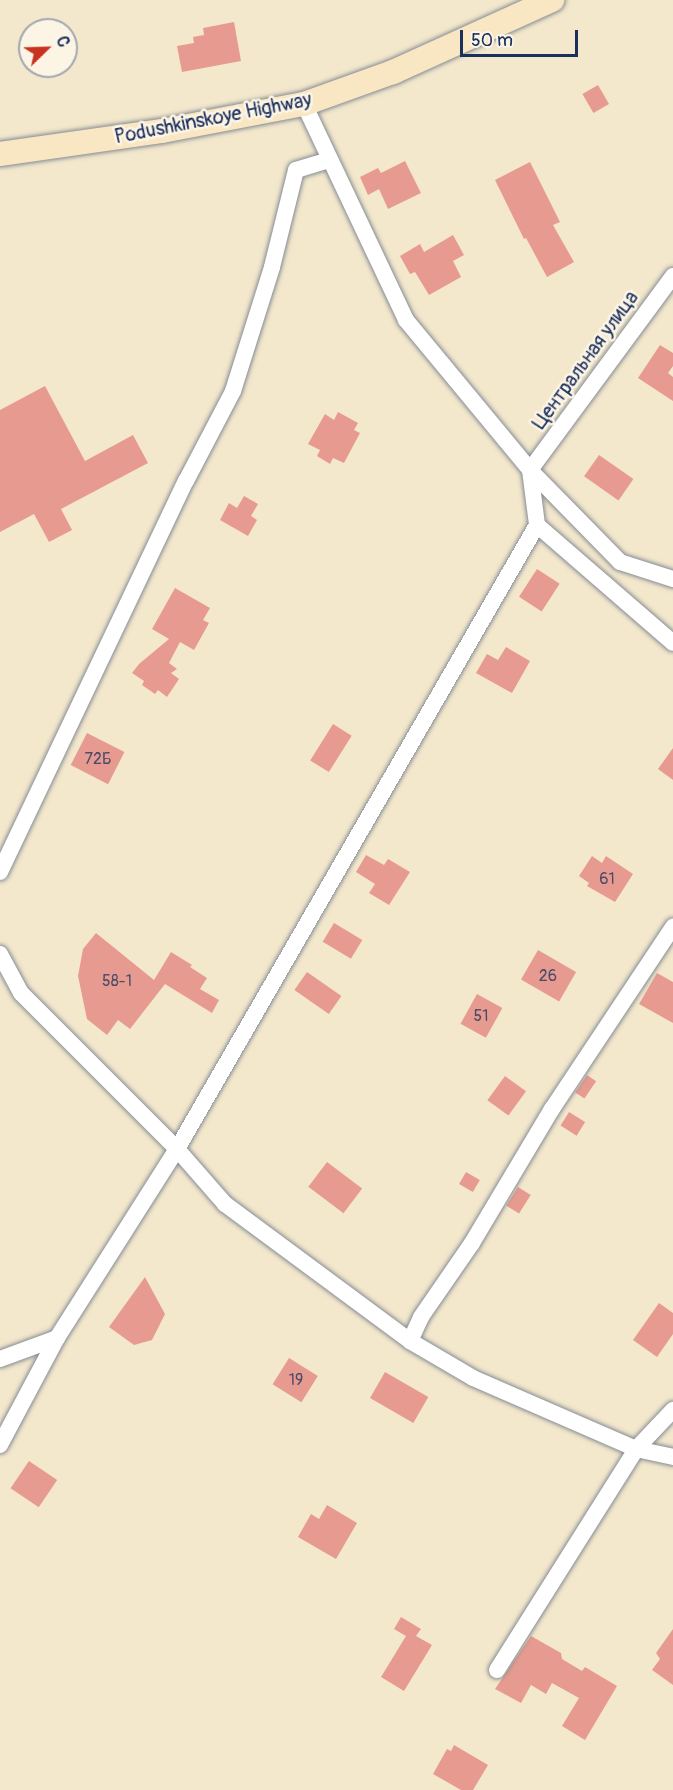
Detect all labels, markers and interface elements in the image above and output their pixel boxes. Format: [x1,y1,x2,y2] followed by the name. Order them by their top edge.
[18,18,78,78] north arrow
[463,18,582,56] scale bar
[471,29,513,52] text: 50 m
[52,33,74,50] text: С
[112,87,314,149] street label: Podushkinskoye Highway
[527,286,643,434] street label: Центральная улица
[84,749,112,769] house number: 72Б
[599,869,615,889] house number: 61
[539,966,557,986] house number: 26
[102,971,132,991] house number: 58-1
[474,1006,488,1026] house number: 51
[289,1370,303,1390] house number: 19

